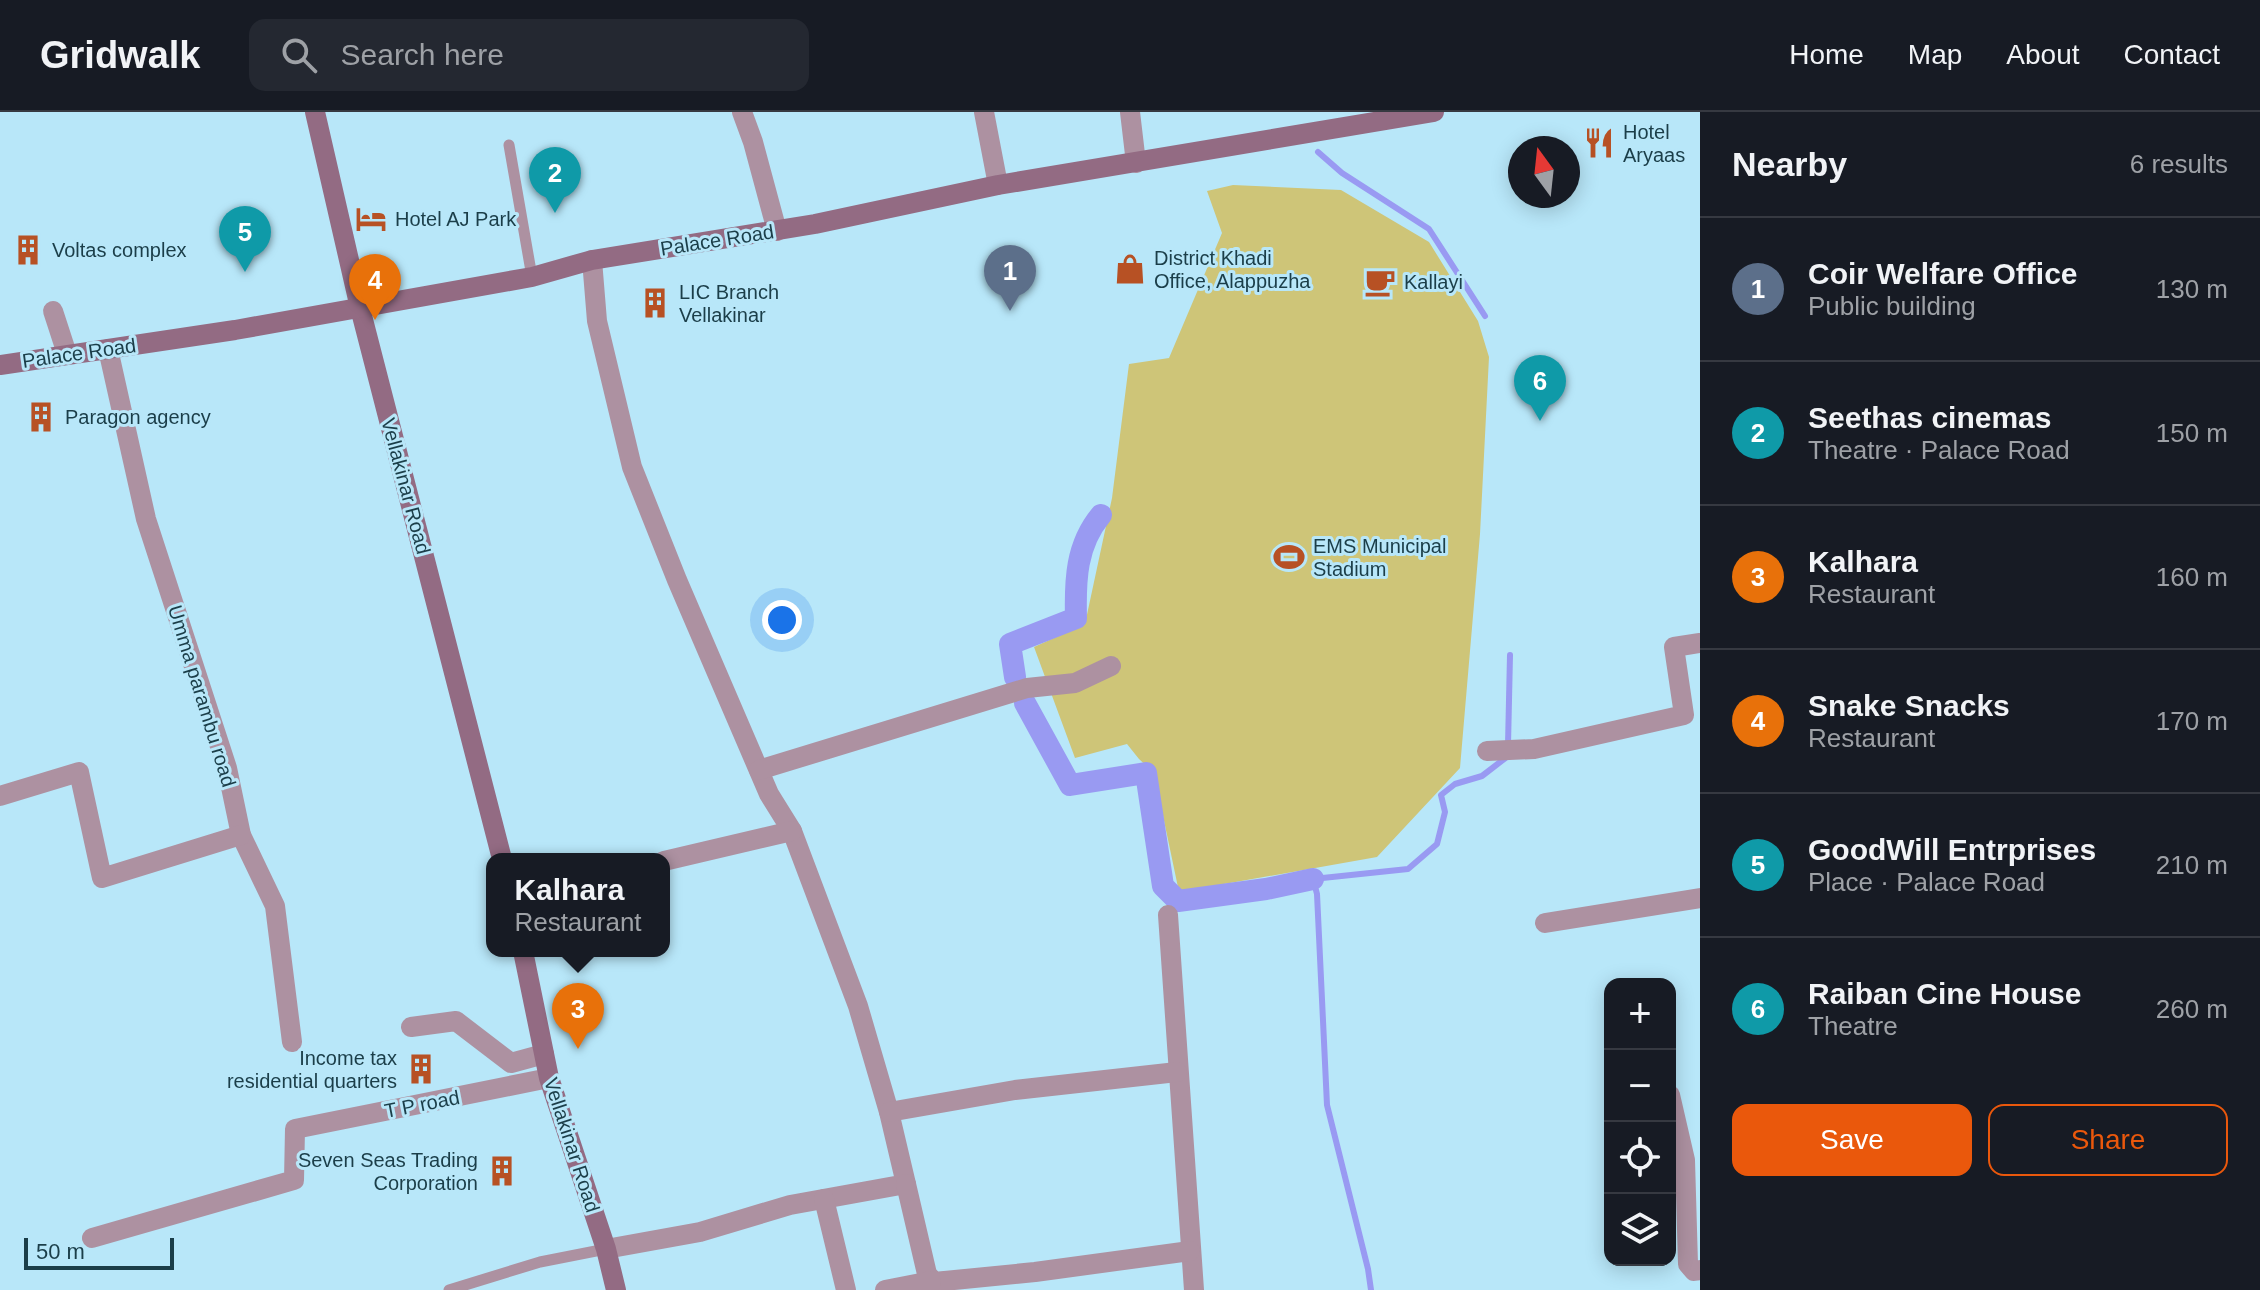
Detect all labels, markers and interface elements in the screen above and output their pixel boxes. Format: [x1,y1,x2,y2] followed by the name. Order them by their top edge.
[249,19,809,91] search box
[277,33,321,77] icon: search
[40,34,201,76] text: Gridwalk
[341,38,504,71] text: Search here
[1789,39,1864,70] text: Home
[1908,39,1962,70] text: Map
[2006,39,2080,70] text: About
[2124,39,2220,70] text: Contact
[1623,121,1685,166] place label: Hotel Aryaas
[1582,126,1616,160] restaurant icon: Hotel Aryaas
[1508,136,1580,208] north arrow
[1732,145,1847,183] text: Nearby
[529,147,581,213] pin: 2
[2130,149,2228,179] text: 6 results
[354,202,388,236] hotel icon: Hotel AJ Park
[219,206,271,272] pin: 5
[395,208,517,230] place label: Hotel AJ Park
[659,220,775,260] street label: Palace Road
[11,233,45,267] building icon: Voltas complex
[52,239,187,261] place label: Voltas complex
[984,245,1036,311] pin: 1
[1154,247,1311,292] place label: District Khadi Office, Alappuzha
[1113,252,1147,286] shop icon: District Khadi Office, Alappuzha
[349,254,401,320] pin: 4
[1808,257,2078,290] text: Coir Welfare Office
[1363,265,1397,299] cafe icon: Kallayi
[1404,271,1463,293] place label: Kallayi
[1751,274,1765,304] text: 1
[2156,274,2228,304] text: 130 m
[679,281,779,326] place label: LIC Branch Vellakinar
[638,286,672,320] building icon: LIC Branch Vellakinar
[1808,291,1976,321] text: Public building
[21,334,137,372] street label: Palace Road
[1514,355,1566,421] pin: 6
[24,400,58,434] building icon: Paragon agency
[1808,401,2051,434] text: Seethas cinemas
[65,406,211,428] place label: Paragon agency
[377,415,435,557] street label: Vellakinar Road
[1751,418,1765,448] text: 2
[2156,418,2228,448] text: 150 m
[1808,435,2070,465] text: Theatre · Palace Road
[1313,535,1446,580] place label: EMS Municipal Stadium
[1272,540,1306,574] sports icon: EMS Municipal Stadium
[1808,545,1918,578] text: Kalhara
[1751,562,1765,592] text: 3
[2156,562,2228,592] text: 160 m
[1808,579,1935,609] text: Restaurant
[762,600,802,640] your location
[164,602,240,790] street label: Umma parambu road
[1808,689,2010,722] text: Snake Snacks
[1751,706,1765,736] text: 4
[2156,706,2228,736] text: 170 m
[1808,723,1935,753] text: Restaurant
[1808,833,2096,866] text: GoodWill Entrprises
[1751,850,1765,880] text: 5
[2156,850,2228,880] text: 210 m
[486,853,670,957] popup
[1808,867,2045,897] text: Place · Palace Road
[514,873,624,906] text: Kalhara
[514,907,642,937] text: Restaurant
[1808,977,2081,1010] text: Raiban Cine House
[1604,978,1676,1266] map controls
[1604,978,1676,1050] button: +
[552,983,604,1049] pin: 3
[1751,994,1765,1024] text: 6
[2156,994,2228,1024] text: 260 m
[1808,1011,1898,1041] text: Theatre
[227,1047,397,1092] place label: Income tax residential quarters
[1604,1050,1676,1122] button: −
[404,1052,438,1086] building icon: Income tax residential quarters
[540,1075,604,1215] street label: Vellakinar Road
[383,1086,461,1122] street label: T P road
[1732,1104,1972,1176] button: Save
[1988,1104,2228,1176] button: Share
[1604,1122,1676,1194] button: locate
[298,1149,478,1194] place label: Seven Seas Trading Corporation
[485,1154,519,1188] building icon: Seven Seas Trading Corporation
[1604,1194,1676,1266] button: layers
[24,1234,174,1270] scale bar
[36,1239,85,1264] text: 50 m

